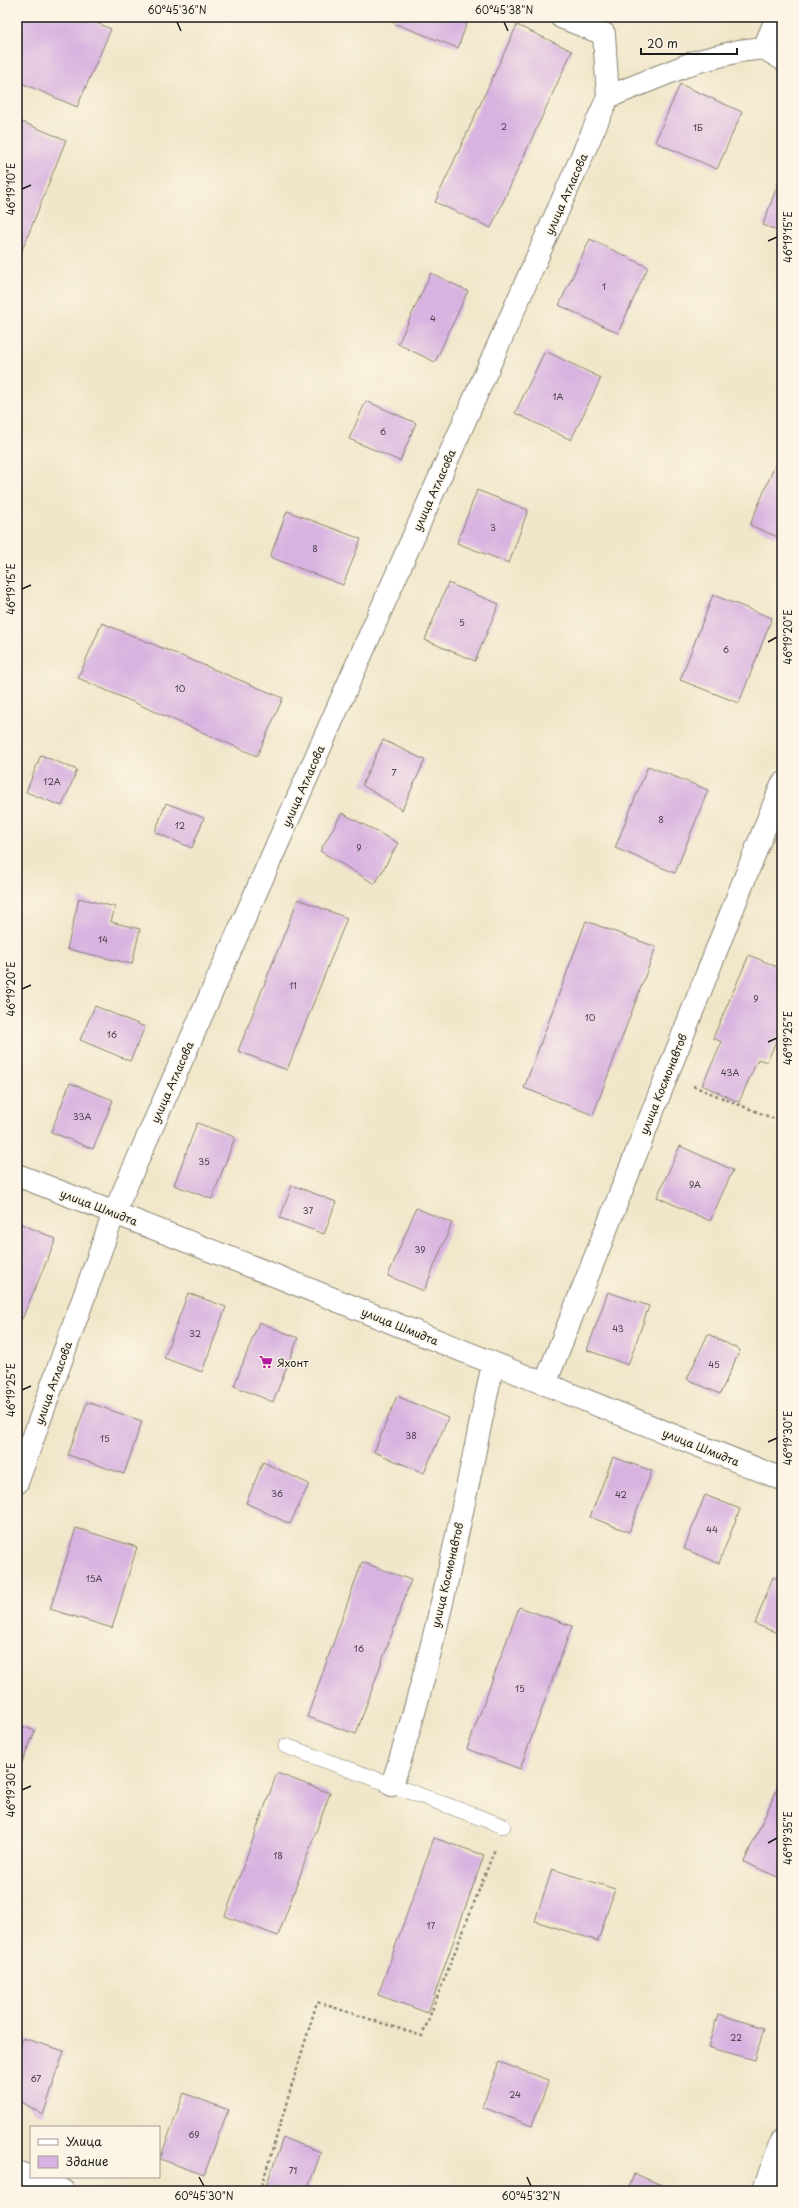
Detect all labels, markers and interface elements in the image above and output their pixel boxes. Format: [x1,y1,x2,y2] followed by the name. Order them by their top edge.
[147,2,207,17] text: 60°45'36"N
[475,2,533,17] text: 60°45'38"N
[641,30,737,56] scale bar
[647,34,678,52] text: 20 m
[501,119,507,133] house number: 2
[693,120,703,134] house number: 1Б
[540,150,592,238] street label: улица Атласова
[3,163,18,215] text: 46°19'10"E
[780,211,795,263] text: 46°19'15"E
[602,279,606,293] house number: 1
[430,311,436,325] house number: 4
[553,389,564,403] house number: 1А
[380,424,386,438] house number: 6
[408,446,460,534] street label: улица Атласова
[490,520,496,534] house number: 3
[312,541,318,555] house number: 8
[3,563,18,615] text: 46°19'15"E
[780,610,795,665] text: 46°19'20"E
[459,615,465,629] house number: 5
[723,642,729,656] house number: 6
[175,681,186,695] house number: 10
[277,742,329,830] street label: улица Атласова
[391,765,397,779] house number: 7
[43,774,61,788] house number: 12А
[658,812,664,826] house number: 8
[175,818,185,832] house number: 12
[356,840,362,854] house number: 9
[98,932,108,946] house number: 14
[3,962,18,1017] text: 46°19'20"E
[289,978,297,992] house number: 11
[753,991,759,1005] house number: 9
[585,1010,596,1024] house number: 10
[780,1011,795,1065] text: 46°19'25"E
[107,1027,117,1041] house number: 16
[635,1031,691,1137] street label: улица Космонавтов
[146,1038,198,1126] street label: улица Атласова
[721,1065,739,1079] house number: 43А
[73,1109,91,1123] house number: 33А
[198,1154,210,1168] house number: 35
[689,1177,701,1191] house number: 9А
[58,1184,140,1230] street label: улица Шмидта
[303,1203,313,1217] house number: 37
[414,1242,426,1256] house number: 39
[359,1303,441,1349] street label: улица Шмидта
[612,1321,624,1335] house number: 43
[189,1326,201,1340] house number: 32
[30,1339,76,1427] street label: улица Атласова
[258,1354,274,1370] supermarket icon: Яхонт
[277,1354,309,1371] place label: Яхонт
[708,1357,720,1371] house number: 45
[3,1363,18,1417] text: 46°19'25"E
[780,1411,795,1465] text: 46°19'30"E
[660,1424,742,1470] street label: улица Шмидта
[405,1428,417,1442] house number: 38
[100,1431,110,1445] house number: 15
[271,1486,283,1500] house number: 36
[615,1487,627,1501] house number: 42
[427,1521,467,1629] street label: улица Космонавтов
[706,1522,718,1536] house number: 44
[86,1571,102,1585] house number: 15А
[354,1641,364,1655] house number: 16
[515,1681,525,1695] house number: 15
[3,1763,18,1817] text: 46°19'30"E
[780,1811,795,1865] text: 46°19'35"E
[273,1848,283,1862] house number: 18
[427,1918,436,1932] house number: 17
[730,2030,742,2044] house number: 22
[30,2071,42,2085] house number: 67
[509,2087,521,2101] house number: 24
[30,2126,160,2178] legend
[188,2127,200,2141] house number: 69
[66,2132,102,2150] text: Улица
[66,2152,108,2170] text: Здание
[289,2163,297,2177] house number: 71
[174,2188,234,2203] text: 60°45'30"N
[502,2188,561,2203] text: 60°45'32"N

